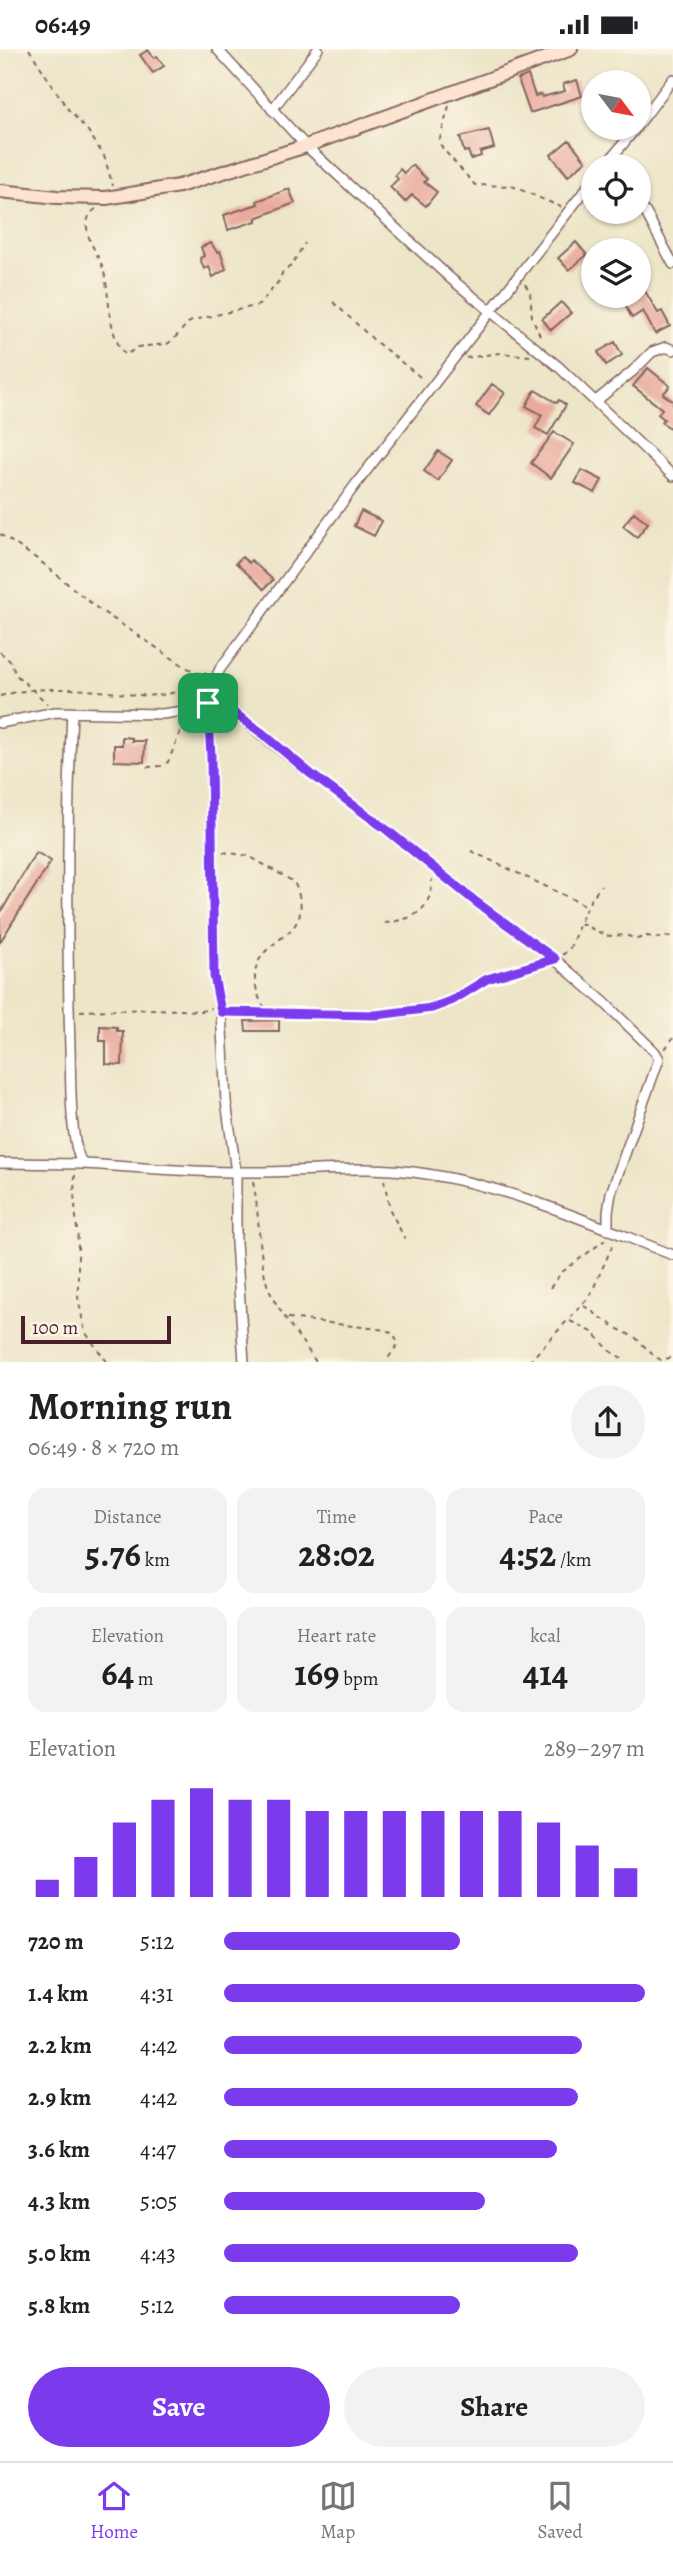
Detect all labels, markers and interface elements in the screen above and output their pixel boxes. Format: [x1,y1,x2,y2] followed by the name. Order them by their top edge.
[35,7,91,42] text: 06:49
[581,70,651,140] north arrow
[581,70,651,308] map controls
[581,154,651,224] button: locate
[581,238,651,308] button: layers
[178,673,238,733] pin
[189,684,227,722] icon: arrive
[21,1313,172,1345] scale bar
[32,1315,78,1341] text: 100 m
[28,1380,232,1432] text: Morning run
[571,1385,645,1459] button: share
[28,1432,179,1463] text: 06:49 · 8 × 720 m
[93,1504,162,1530] text: Distance
[317,1504,356,1530] text: Time
[528,1504,563,1530] text: Pace
[85,1530,141,1578] text: 5.76
[298,1530,375,1578] text: 28:02
[500,1530,556,1578] text: 4:52
[141,1547,170,1573] text: km
[556,1547,591,1573] text: /km
[91,1623,164,1649] text: Elevation
[297,1623,376,1649] text: Heart rate
[530,1623,561,1649] text: kcal
[101,1649,134,1697] text: 64
[294,1649,339,1697] text: 169
[523,1649,568,1697] text: 414
[134,1666,154,1692] text: m
[339,1666,379,1692] text: bpm
[28,1733,116,1764] text: Elevation
[544,1733,645,1764] text: 289–297 m
[28,1926,84,1957] text: 720 m
[140,1926,174,1957] text: 5:12
[28,1978,89,2009] text: 1.4 km
[140,1978,173,2009] text: 4:31
[28,2030,92,2061] text: 2.2 km
[140,2030,177,2061] text: 4:42
[28,2082,91,2113] text: 2.9 km
[140,2082,177,2113] text: 4:42
[28,2134,90,2165] text: 3.6 km
[140,2134,176,2165] text: 4:47
[28,2186,90,2217] text: 4.3 km
[140,2186,178,2217] text: 5:05
[28,2238,91,2269] text: 5.0 km
[140,2238,176,2269] text: 4:43
[28,2290,90,2321] text: 5.8 km
[140,2290,174,2321] text: 5:12
[28,2367,330,2447] button: Save
[344,2367,645,2447] button: Share
[90,2477,138,2545] tab: Home
[319,2477,357,2545] tab: Map
[538,2477,583,2545] tab: Saved

